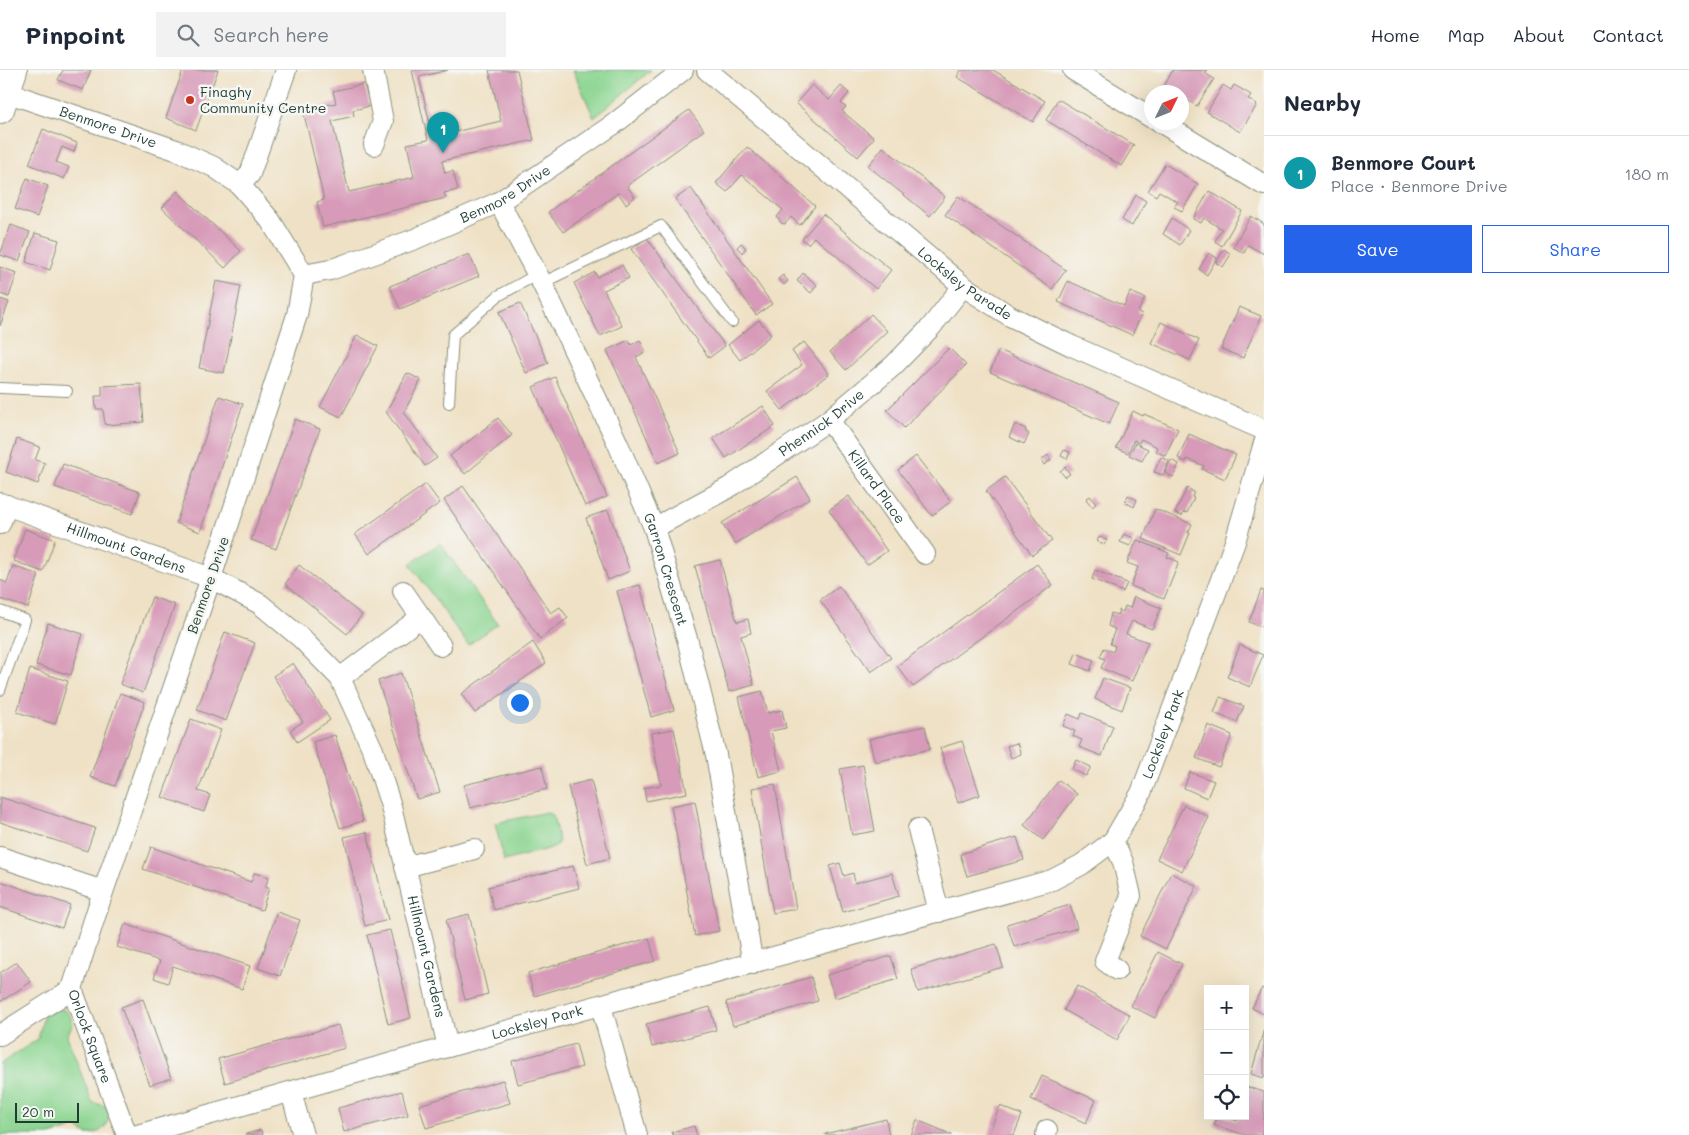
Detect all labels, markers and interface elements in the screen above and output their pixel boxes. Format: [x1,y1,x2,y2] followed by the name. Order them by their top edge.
[156,12,506,57] search box
[25,19,126,50] text: Pinpoint
[174,21,202,49] icon: search
[214,22,329,47] text: Search here
[1371,23,1420,47] text: Home
[1448,23,1484,47] text: Map
[1512,23,1565,47] text: About
[1593,23,1664,47] text: Contact
[200,82,327,117] place label: Finaghy Community Centre
[1144,85,1189,130] north arrow
[1284,89,1361,116] text: Nearby
[184,94,196,106] marker: Finaghy Community Centre
[57,101,160,152] street label: Benmore Drive
[427,112,459,153] pin: 1
[1331,150,1476,175] text: Benmore Court
[457,160,554,227] street label: Benmore Drive
[1296,163,1304,184] text: 1
[1624,163,1669,184] text: 180 m
[1331,175,1508,196] text: Place · Benmore Drive
[1284,225,1472,273] button: Save
[1482,225,1669,273] button: Share
[914,242,1016,324] street label: Locksley Parade
[775,384,868,460] street label: Phennick Drive
[844,446,910,527] street label: Killard Place
[640,510,693,628] street label: Garron Crescent
[64,517,189,577] street label: Hillmount Gardens
[182,534,233,636] street label: Benmore Drive
[1137,687,1188,781] street label: Locksley Park
[507,690,533,716] your location
[403,893,451,1019] street label: Hillmount Gardens
[1204,985,1249,1120] map controls
[1204,985,1249,1030] button: +
[64,986,117,1086] street label: Orlock Square
[490,1000,585,1043] street label: Locksley Park
[1204,1030,1249,1075] button: −
[1204,1075,1249,1120] button: locate
[15,1100,79,1123] scale bar
[22,1102,54,1121] text: 20 m

